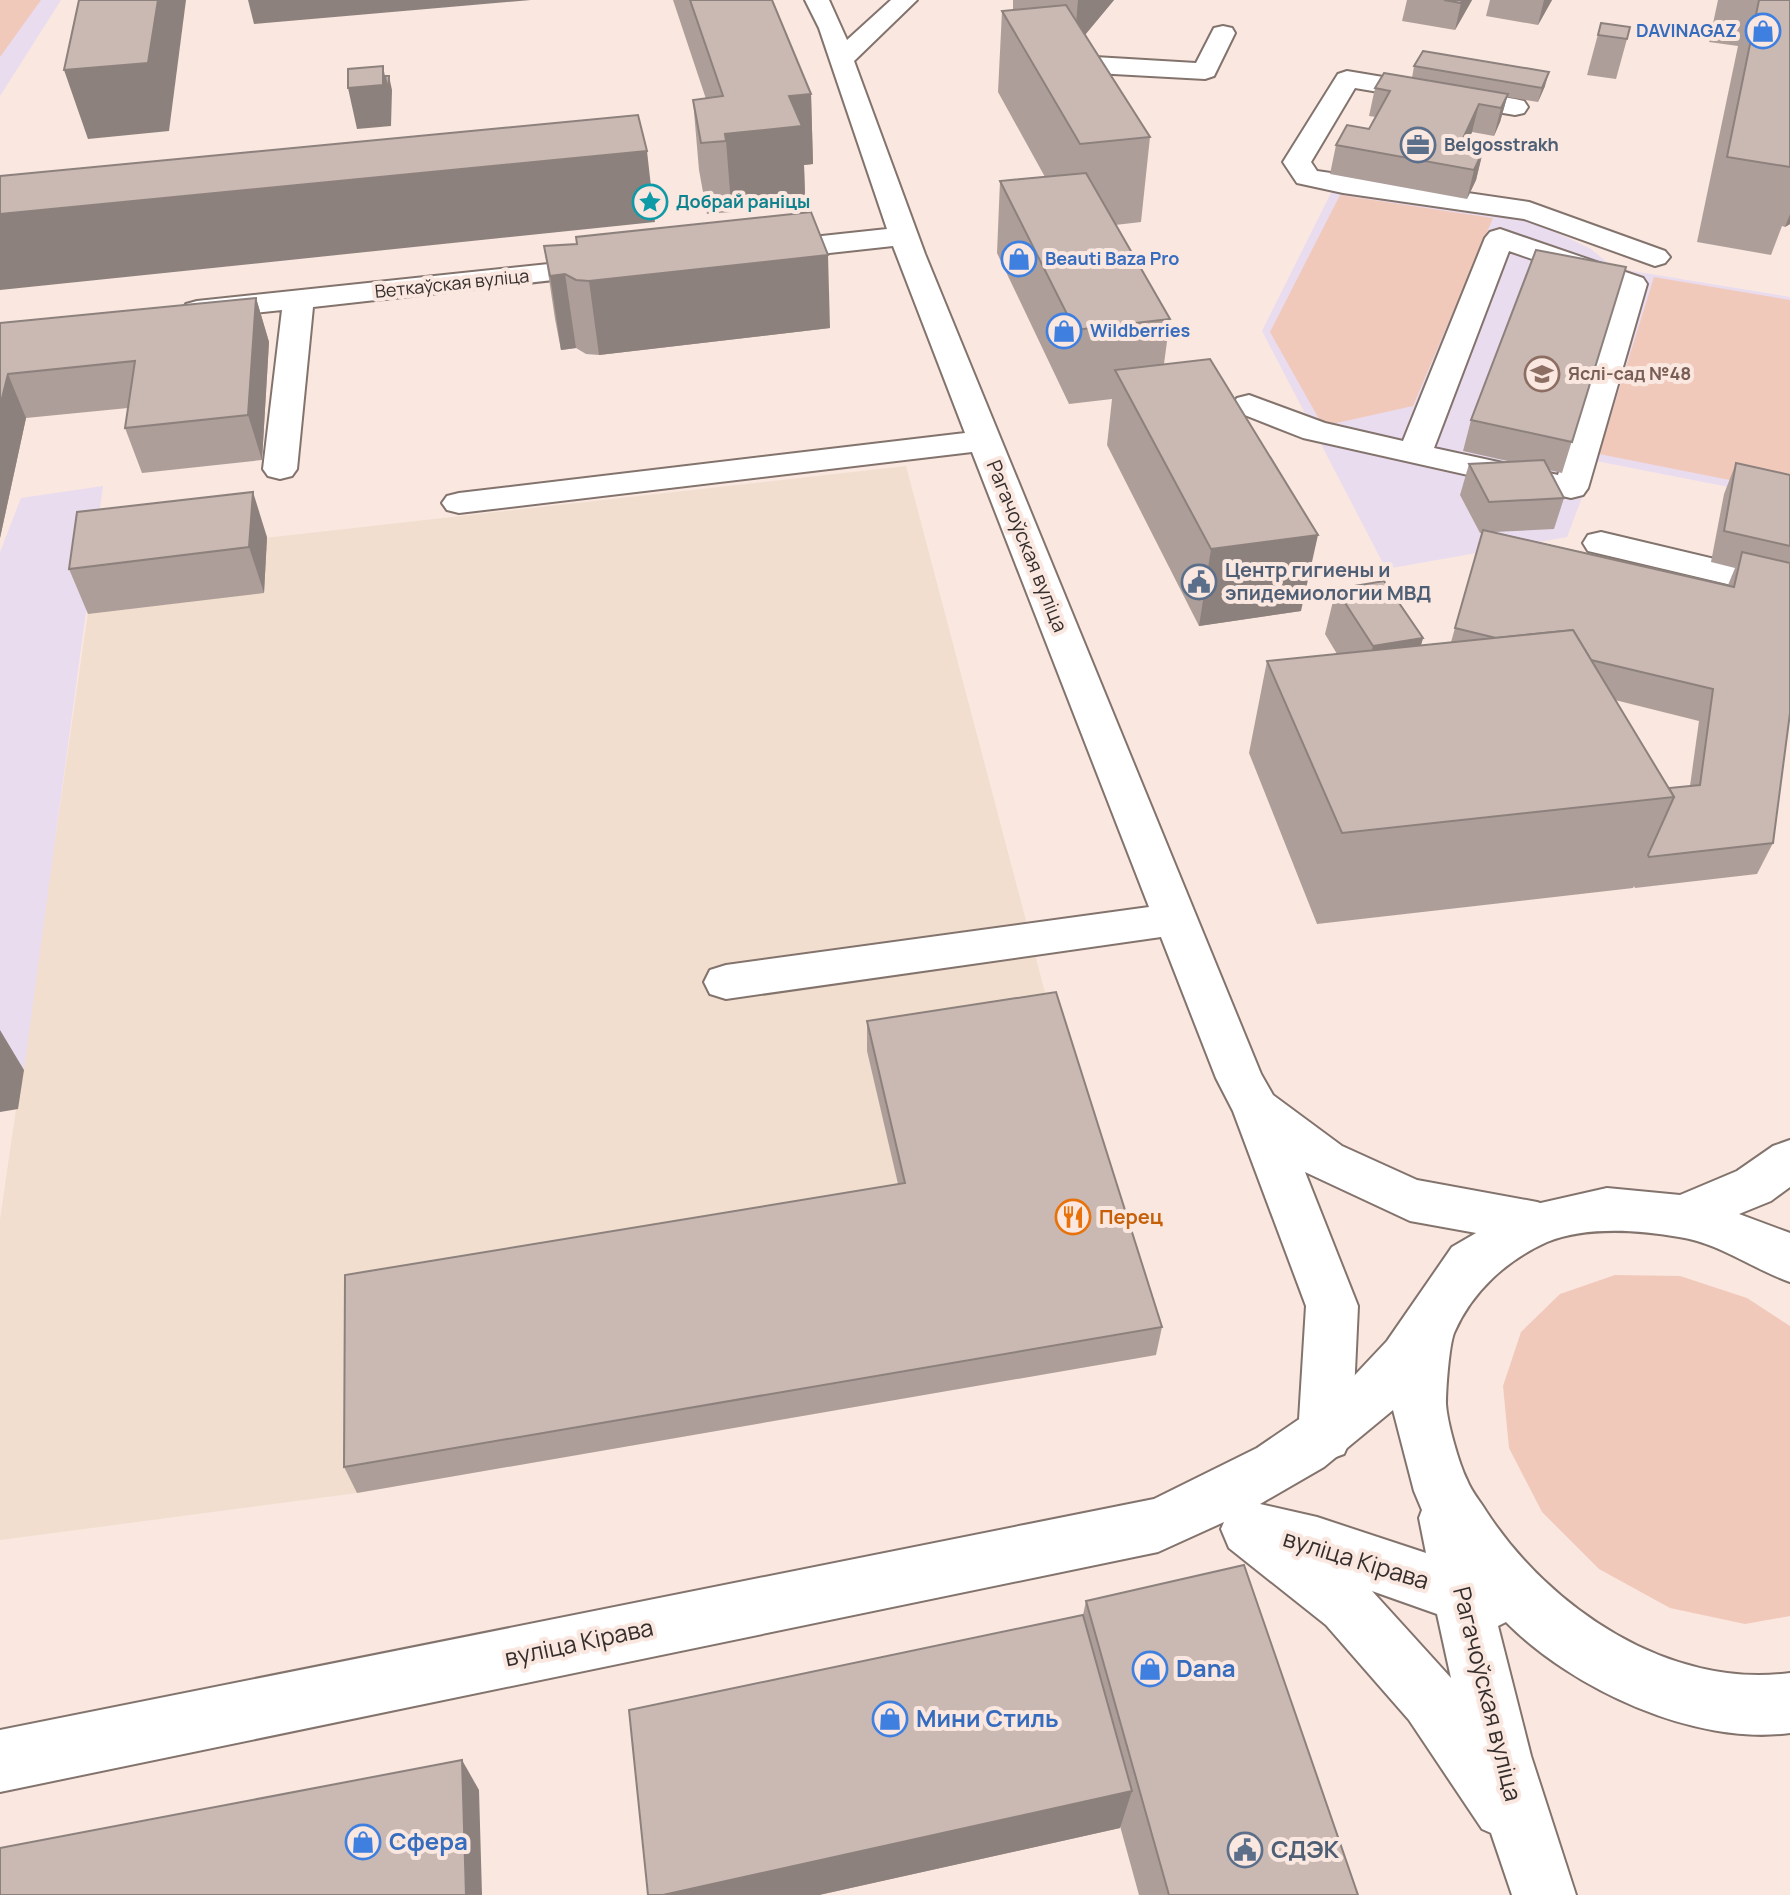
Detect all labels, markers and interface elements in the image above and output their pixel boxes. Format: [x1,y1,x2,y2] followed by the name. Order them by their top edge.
[1744,12,1782,50] shop icon: DAVINAGAZ
[1636,18,1737,42] place label: DAVINAGAZ
[1399,126,1437,164] office icon: Belgosstrakh
[1444,132,1559,156] place label: Belgosstrakh
[631,183,669,221] place icon: Добрай раніцы
[676,189,810,213] place label: Добрай раніцы
[1000,240,1038,278] shop icon: Beauti Baza Pro
[1045,246,1179,270] place label: Beauti Baza Pro
[374,263,530,303] street label: Веткаўская вуліца
[1045,312,1083,350] shop icon: Wildberries
[1090,318,1191,342] place label: Wildberries
[1523,355,1561,393] school or university icon: Яслі-сад №48
[1568,361,1691,385] place label: Яслі-сад №48
[981,456,1074,636] street label: Рагачоўская вуліца
[1225,556,1431,606] place label: Центр гигиены и эпидемиологии МВД
[1180,563,1218,601] public building icon: Центр гигиены и эпидемиологии МВД
[1054,1198,1092,1236] restaurant icon: Перец
[1099,1203,1163,1230] place label: Перец
[1279,1521,1433,1596] street label: вуліца Кірава
[1446,1583,1531,1804] street label: Рагачоўская вуліца
[501,1610,656,1673] street label: вуліца Кірава
[1131,1650,1169,1688] shop icon: Dana
[1176,1651,1235,1684] place label: Dana
[871,1700,909,1738] shop icon: Мини Стиль
[916,1701,1059,1734] place label: Мини Стиль
[344,1823,382,1861] shop icon: Сфера
[389,1824,468,1857] place label: Сфера
[1226,1831,1264,1869] public building icon: СДЭК
[1271,1832,1340,1865] place label: СДЭК

